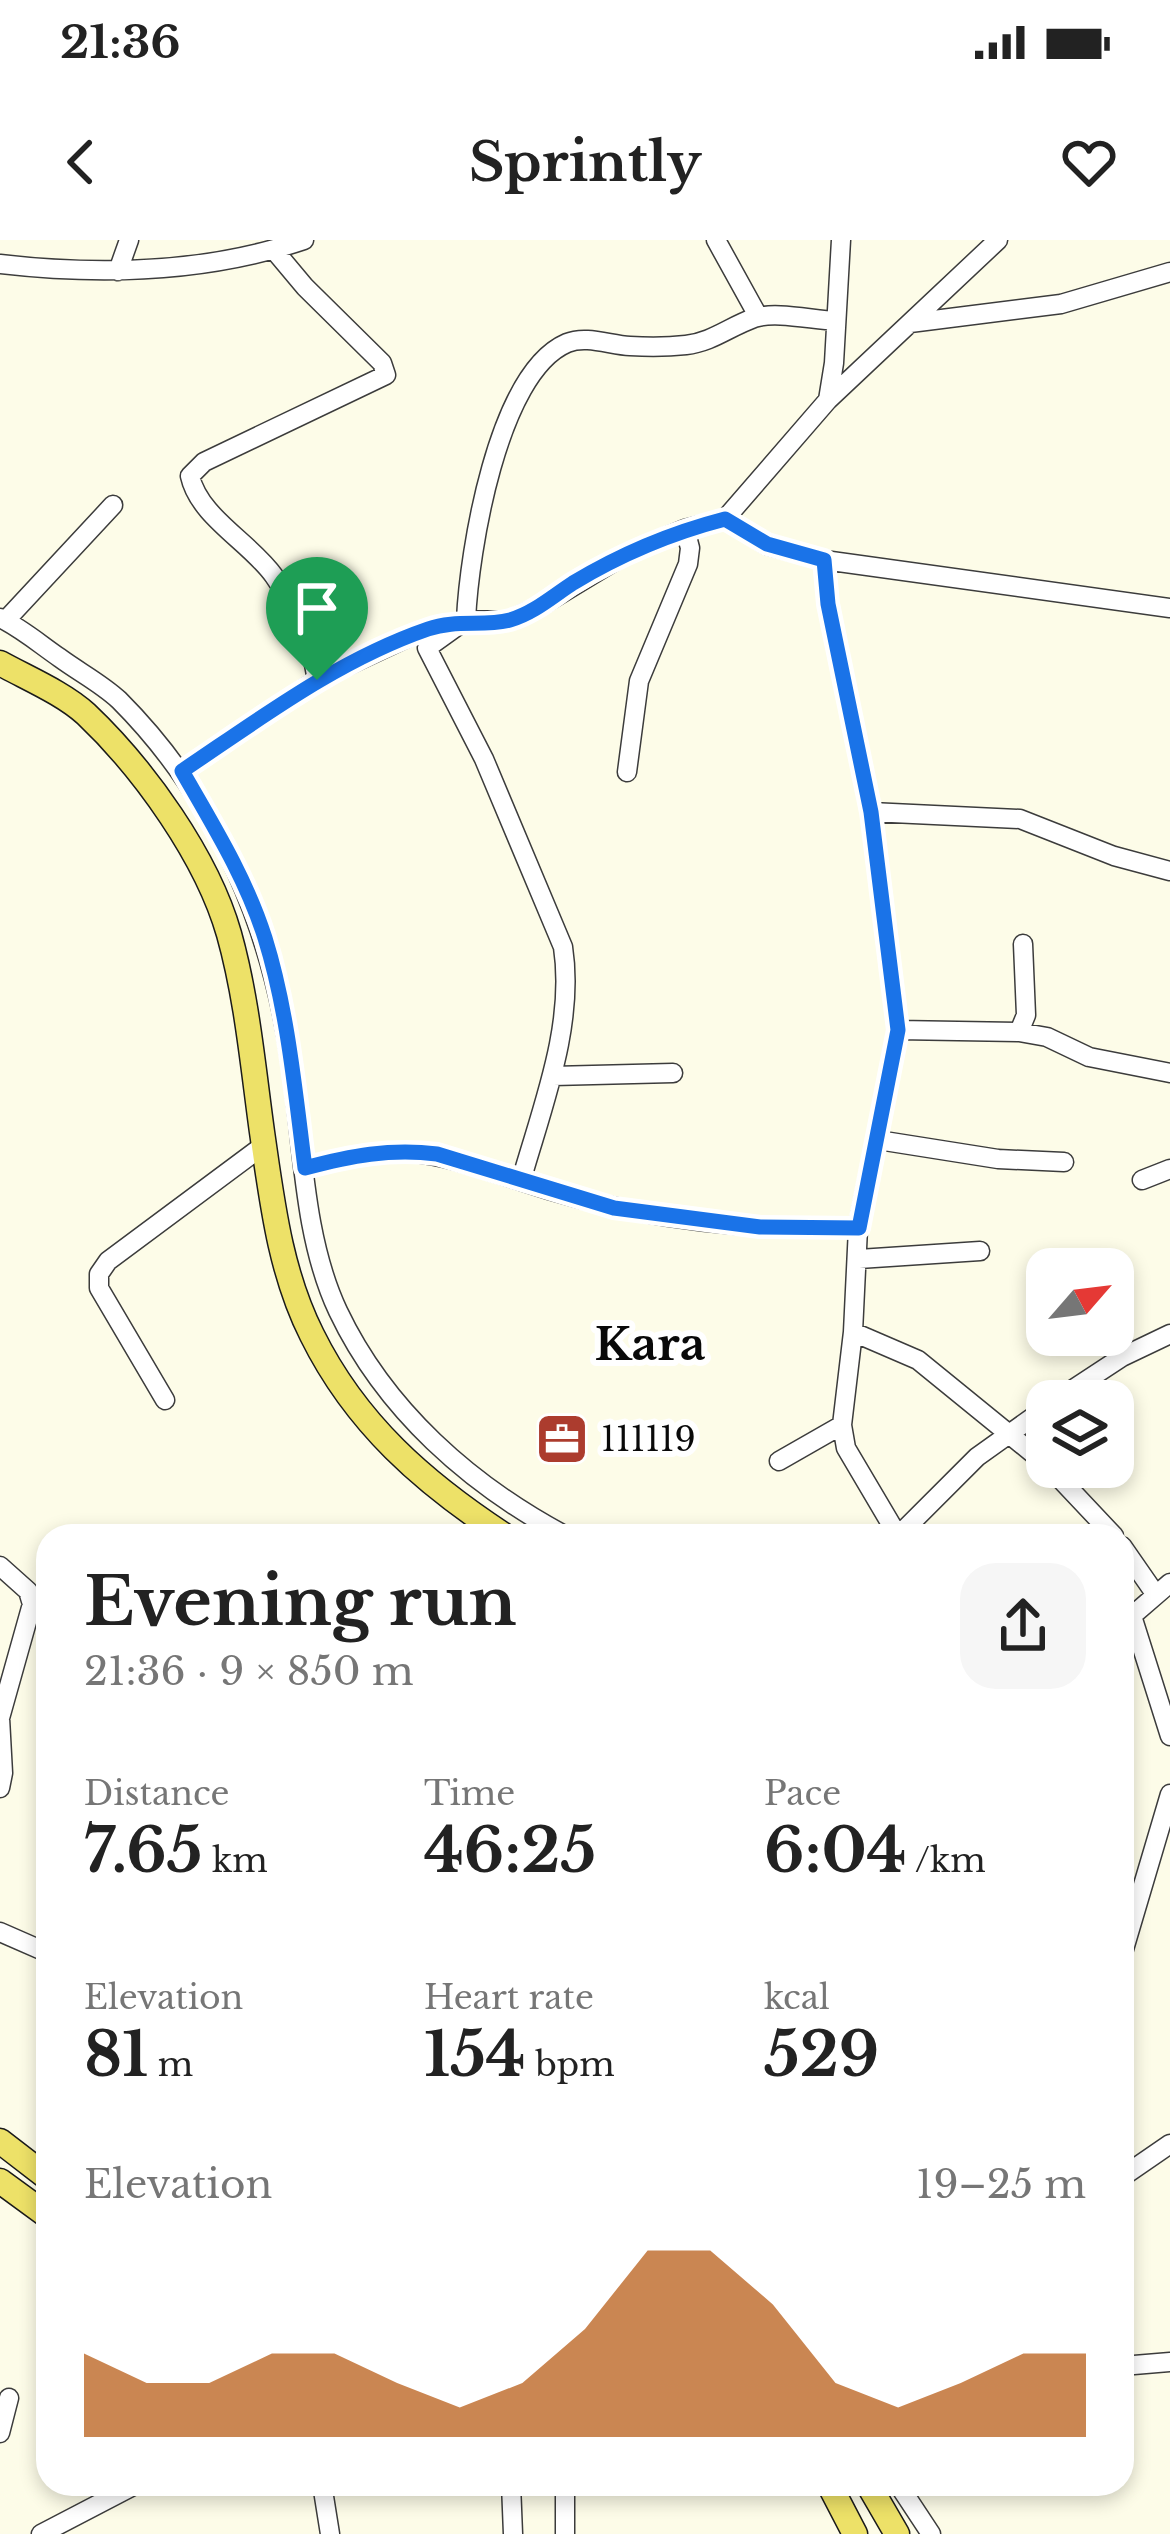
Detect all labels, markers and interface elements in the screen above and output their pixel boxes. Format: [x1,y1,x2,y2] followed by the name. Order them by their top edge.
[60,14,181,70] text: 21:36
[48,129,114,195] icon: back
[469,129,701,196] text: Sprintly
[1056,129,1122,195] icon: heart
[266,557,368,680] pin
[284,575,350,641] icon: arrive
[1026,1248,1134,1356] north arrow
[1026,1248,1134,1488] map controls
[594,1316,706,1372] district label: Kara
[1026,1380,1134,1488] button: layers
[534,1411,590,1467] office icon: 111119
[601,1419,696,1460] place label: 111119
[84,1561,517,1643] text: Evening run
[960,1563,1086,1689] button: share
[84,1647,414,1696] text: 21:36 · 9 × 850 m
[84,1773,230,1814] text: Distance
[424,1773,515,1814] text: Time
[764,1773,841,1814] text: Pace
[84,1814,203,1888] text: 7.65
[424,1814,596,1888] text: 46:25
[764,1814,907,1888] text: 6:04
[203,1840,268,1881] text: km
[907,1840,986,1881] text: /km
[84,1977,243,2018] text: Elevation
[424,1977,594,2018] text: Heart rate
[764,1977,830,2018] text: kcal
[84,2018,148,2092] text: 81
[424,2018,526,2092] text: 154
[764,2018,879,2092] text: 529
[148,2044,193,2085] text: m
[526,2044,615,2085] text: bpm
[84,2160,272,2209] text: Elevation
[916,2160,1086,2209] text: 19–25 m

